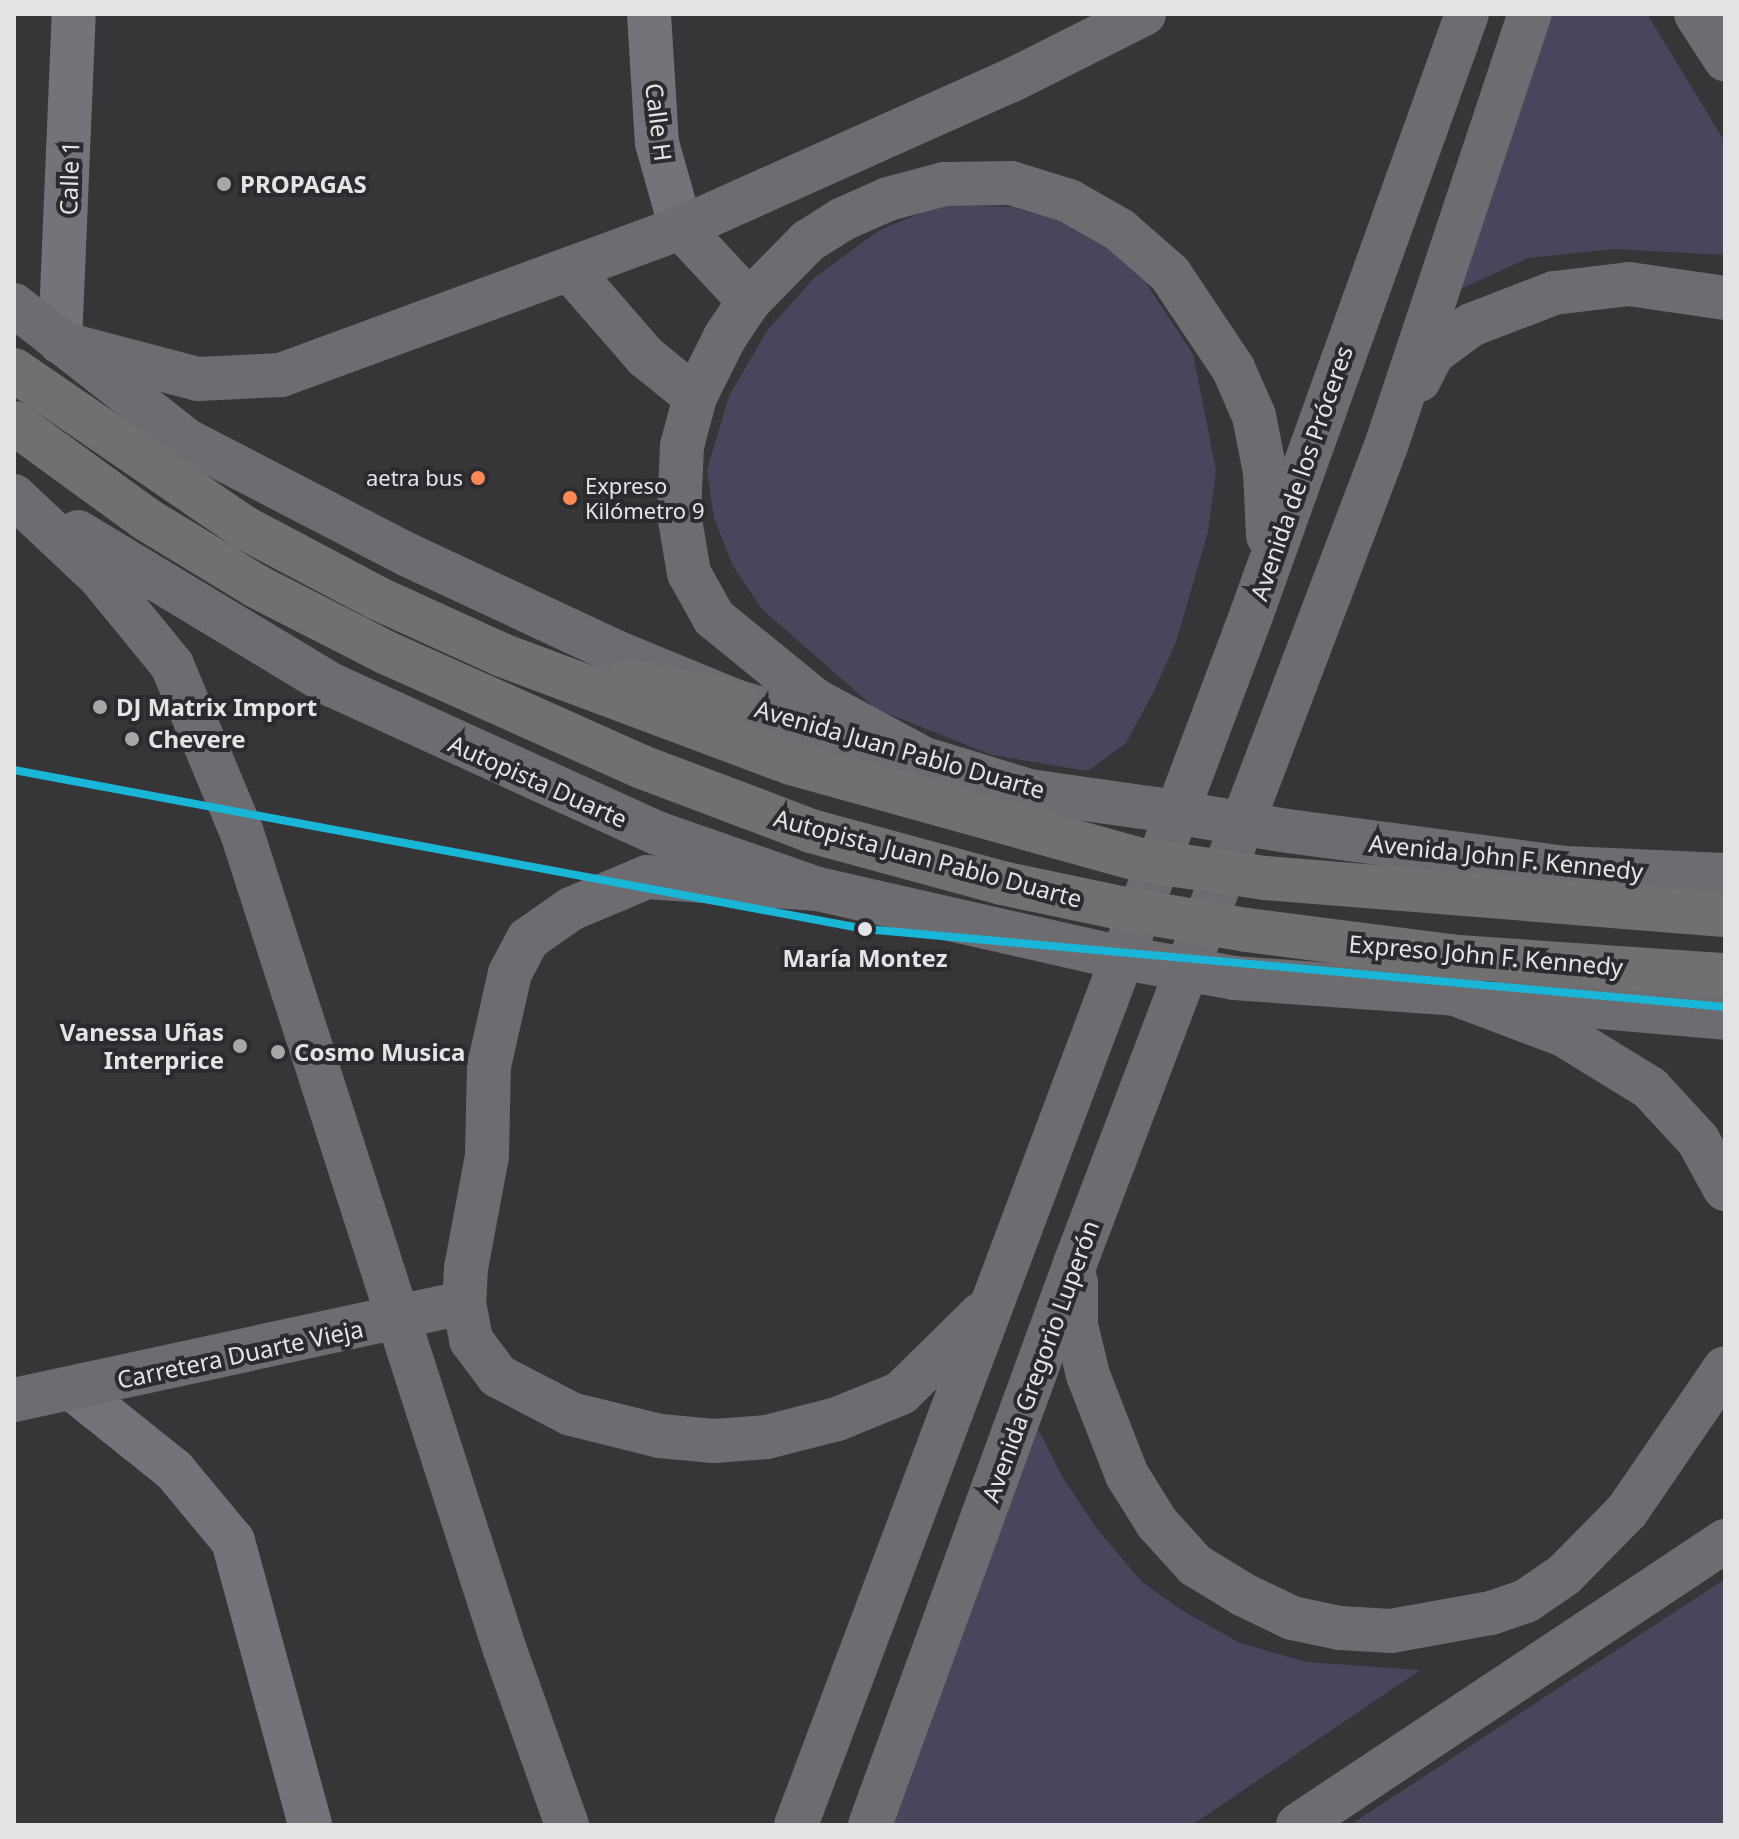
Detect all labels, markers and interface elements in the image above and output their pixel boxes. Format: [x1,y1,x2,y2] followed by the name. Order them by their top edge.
[640,81,678,163] street label: Calle H
[53,140,85,216] street label: Calle 1
[240,170,367,198] place label: PROPAGAS
[215,175,233,193] marker: PROPAGAS
[1244,342,1358,604] street label: Avenida de los Próceres
[366,465,463,491] place label: aetra bus
[470,470,486,486] marker: aetra bus
[585,472,704,524] place label: Expreso Kilómetro 9
[562,490,578,506] marker: Expreso Kilómetro 9
[116,693,317,721] place label: DJ Matrix Import
[752,694,1048,804] street label: Avenida Juan Pablo Duarte
[91,698,109,716] marker: DJ Matrix Import
[148,725,245,753] place label: Chevere
[444,729,632,833] street label: Autopista Duarte
[123,730,141,748] marker: Chevere
[771,803,1085,913] street label: Autopista Juan Pablo Duarte
[1367,828,1645,886] street label: Avenida John F. Kennedy
[854,918,876,940] marker: María Montez
[1348,929,1624,981] street label: Expreso John F. Kennedy
[782,944,948,972] place label: María Montez
[60,1018,224,1074] place label: Vanessa Uñas Interprice
[231,1037,249,1055] marker: Vanessa Uñas Interprice
[294,1038,465,1066] place label: Cosmo Musica
[269,1043,287,1061] marker: Cosmo Musica
[976,1216,1104,1506] street label: Avenida Gregorio Luperón
[114,1314,366,1394] street label: Carretera Duarte Vieja

